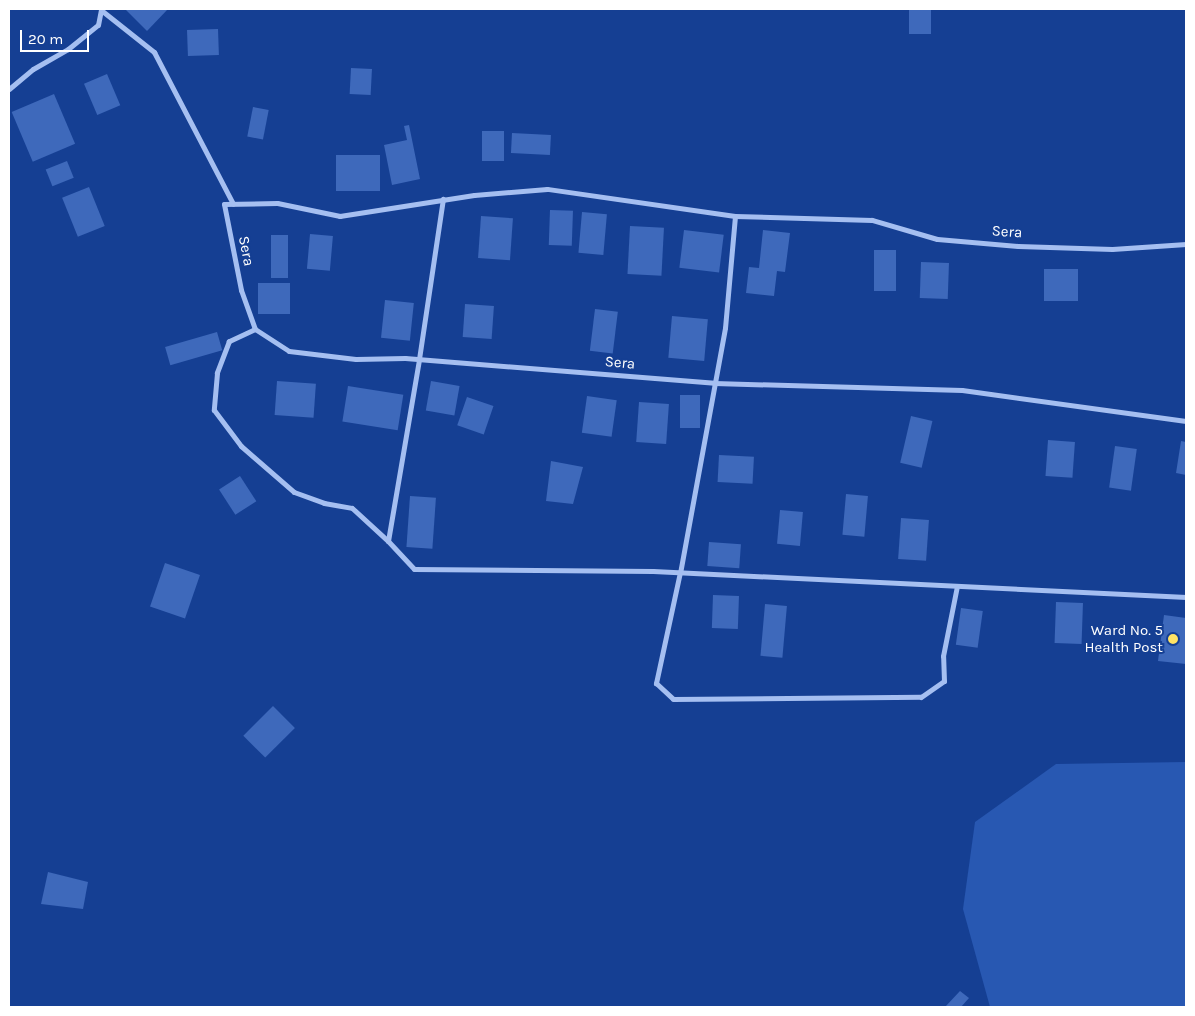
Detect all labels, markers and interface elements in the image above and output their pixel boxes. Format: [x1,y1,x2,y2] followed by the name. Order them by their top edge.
[22,20,91,52] scale bar
[28,30,63,48] text: 20 m
[991,222,1023,242] street label: Sera
[234,234,258,268] street label: Sera
[604,353,636,373] street label: Sera
[1085,621,1163,656] place label: Ward No. 5 Health Post
[1167,633,1179,645] marker: Ward No. 5 Health Post

